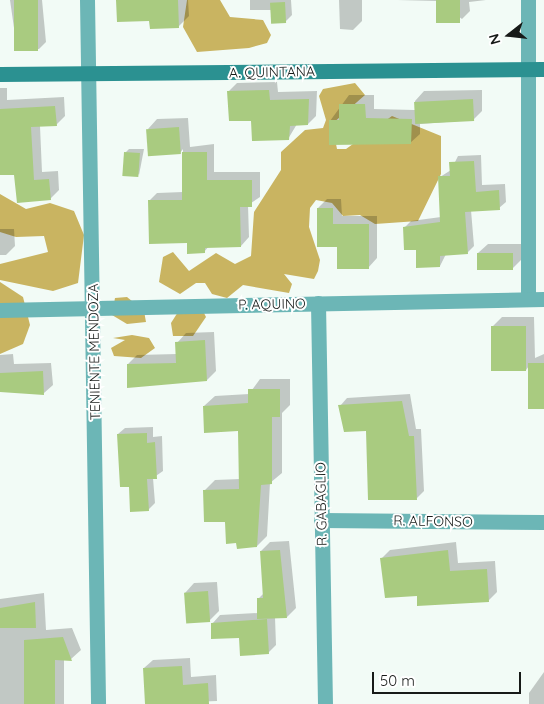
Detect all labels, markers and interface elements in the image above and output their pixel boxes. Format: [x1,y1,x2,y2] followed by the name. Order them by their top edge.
[484,10,534,60] north arrow
[485,32,505,47] text: N
[229,63,315,81] street label: A. QUINTANA
[84,283,104,421] street label: TENIENTE MENDOZA
[238,295,306,313] street label: P. AQUINO
[312,462,330,546] street label: R. GABAGLIO
[393,512,473,530] street label: R. ALFONSO
[374,662,523,694] scale bar
[380,671,415,690] text: 50 m

